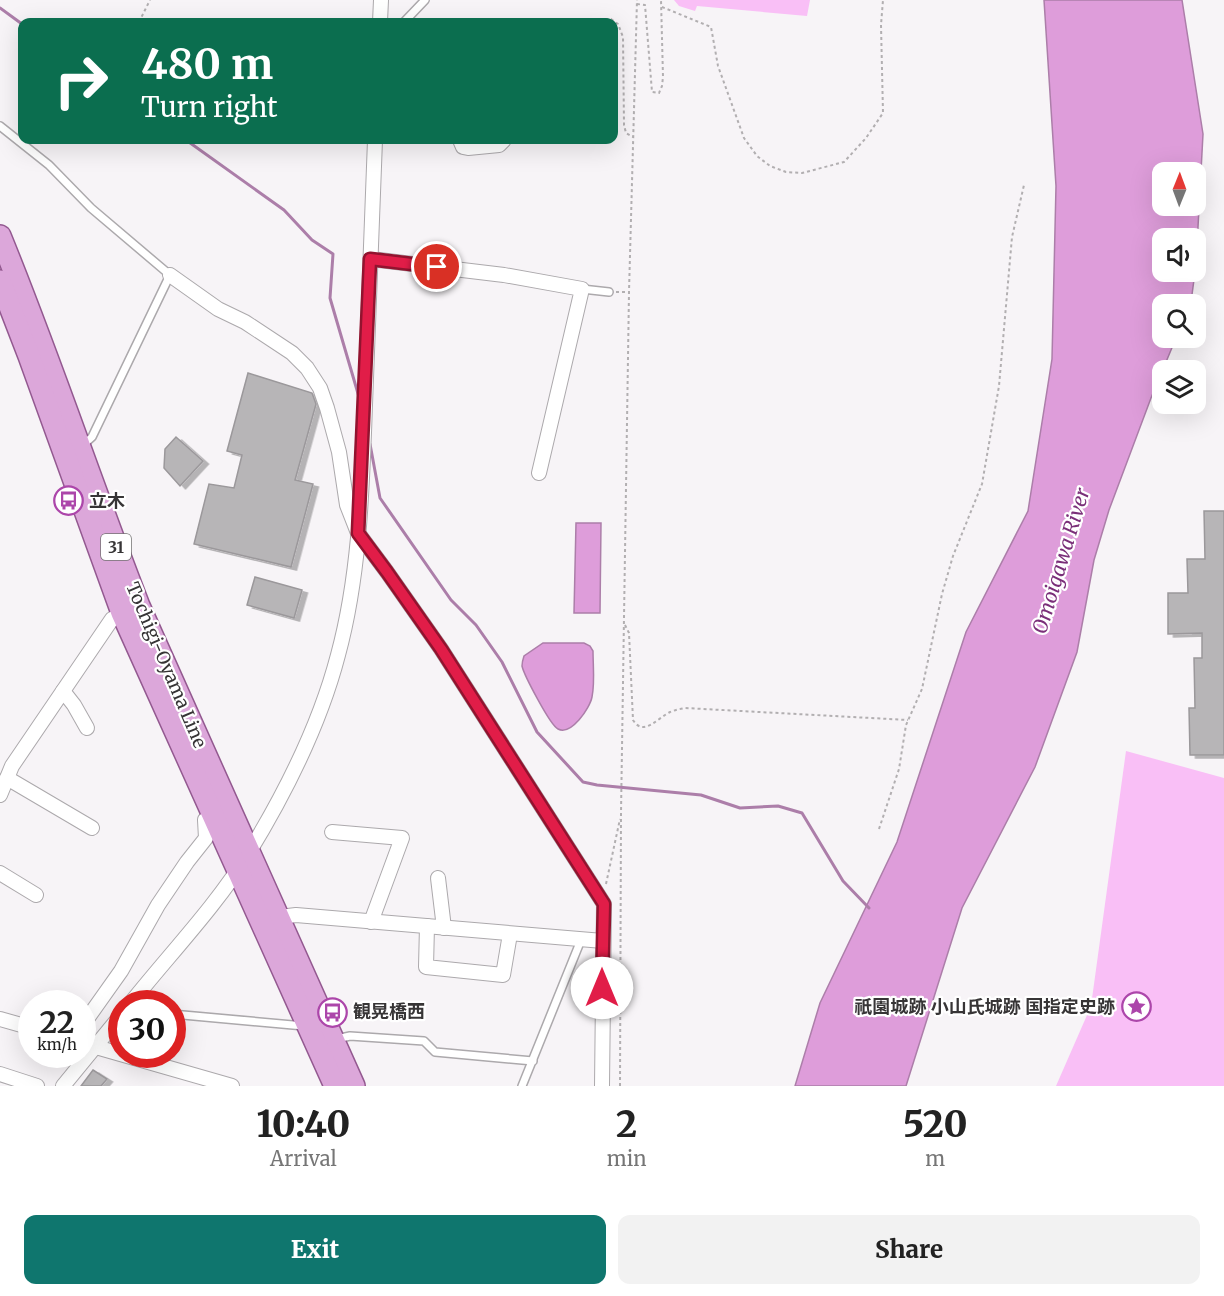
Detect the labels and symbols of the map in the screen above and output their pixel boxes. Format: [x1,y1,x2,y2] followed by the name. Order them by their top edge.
[1152,162,1206,216] north arrow
[411,241,462,292] pin
[1026,484,1095,637] water label: Omoigawa River
[52,485,84,517] bus stop icon: 立木
[89,489,125,512] place label: 立木
[101,534,131,560] road number: 31
[121,578,212,751] street label: Tochigi-Oyama Line
[570,956,634,1020] position arrow
[108,990,186,1068] speed limit sign: 30
[1120,991,1152,1023] place icon: 祇園城跡 小山氏城跡 国指定史跡
[854,995,1115,1018] place label: 祇園城跡 小山氏城跡 国指定史跡
[316,996,348,1028] bus stop icon: 観晃橋西
[353,1000,425,1023] place label: 観晃橋西

